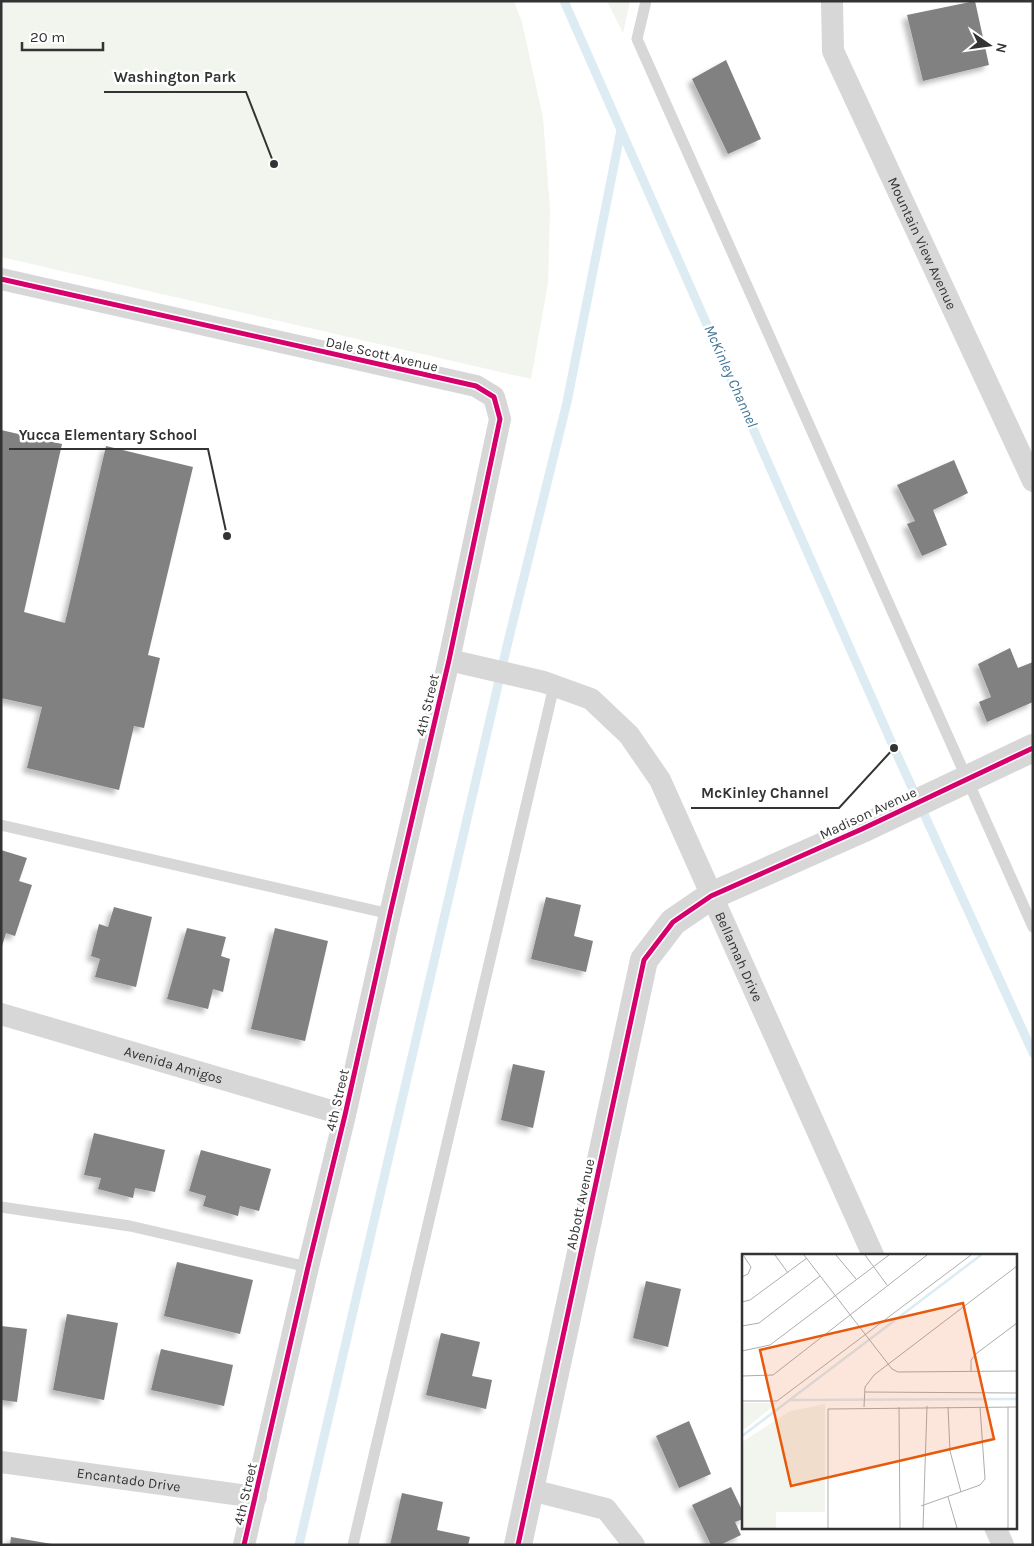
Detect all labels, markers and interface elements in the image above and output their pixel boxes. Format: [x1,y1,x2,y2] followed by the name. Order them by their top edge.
[22,20,104,52] scale bar
[964,20,1014,70] north arrow
[30,28,65,46] text: 20 m
[992,41,1011,55] text: N
[104,62,246,92] callout: Washington Park
[114,68,236,86] text: Washington Park
[884,174,960,312] street label: Mountain View Avenue
[700,322,762,430] water label: McKinley Channel
[324,333,440,376] street label: Dale Scott Avenue
[9,419,208,449] callout: Yucca Elementary School
[19,426,197,444] text: Yucca Elementary School
[412,672,443,738] street label: 4th Street
[691,778,839,808] callout: McKinley Channel
[701,784,829,802] text: McKinley Channel
[817,784,919,843] street label: Madison Avenue
[711,909,766,1004] street label: Bellamah Drive
[122,1043,225,1088] street label: Avenida Amigos
[322,1067,353,1133] street label: 4th Street
[563,1157,598,1251] street label: Abbott Avenue
[742,1254,1016,1528] inset map
[230,1461,261,1527] street label: 4th Street
[76,1464,182,1496] street label: Encantado Drive

